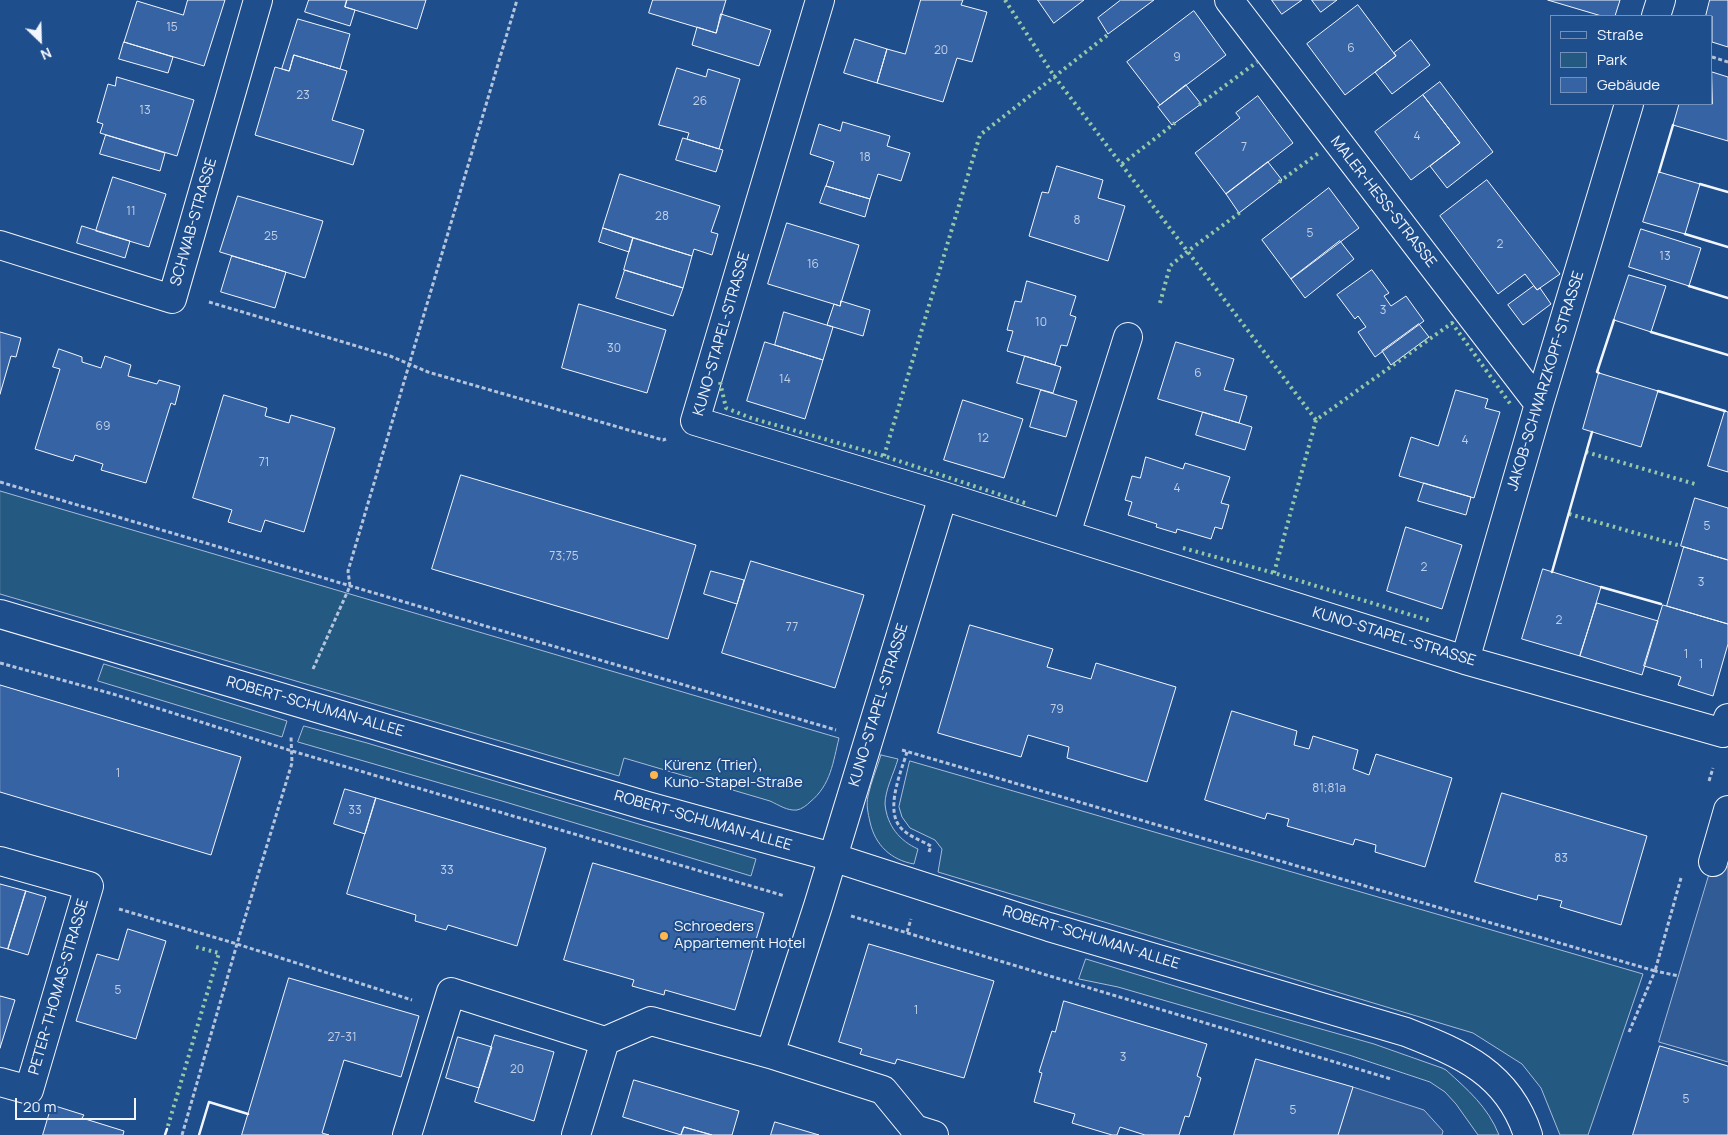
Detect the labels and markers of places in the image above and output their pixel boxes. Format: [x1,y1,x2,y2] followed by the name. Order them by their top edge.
[664,757,803,792] place label: Kürenz (Trier), Kuno-Stapel-Straße
[648,769,660,781] marker: Kürenz (Trier), Kuno-Stapel-Straße
[674,918,805,953] place label: Schroeders Appartement Hotel
[658,930,670,942] marker: Schroeders Appartement Hotel

